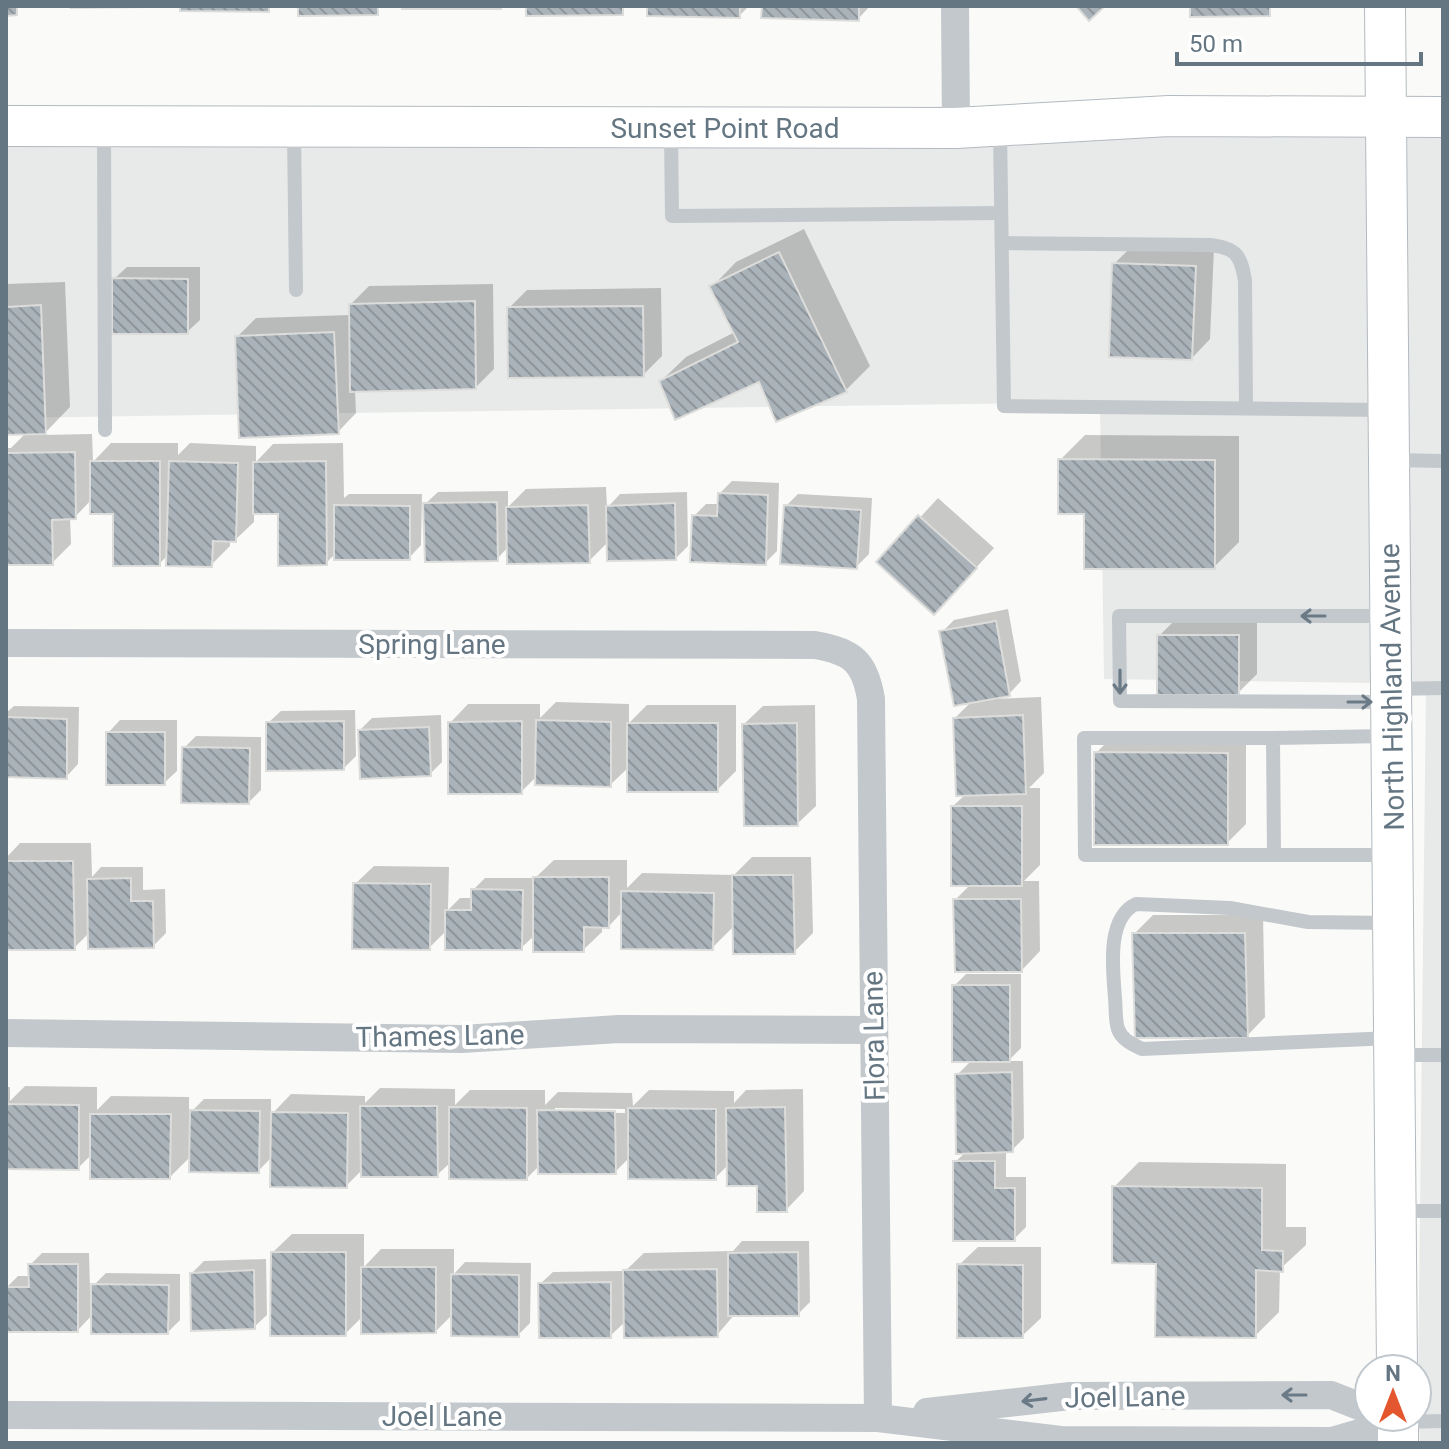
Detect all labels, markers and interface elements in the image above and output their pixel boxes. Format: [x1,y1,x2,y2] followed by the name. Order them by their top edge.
[1177,16,1421,66] scale bar
[1189,30,1243,58] text: 50 m
[610,112,840,145] street label: Sunset Point Road
[1373,543,1411,831] street label: North Highland Avenue
[1300,608,1327,624] one-way arrow
[358,628,506,661] street label: Spring Lane
[1112,668,1127,695] one-way arrow
[1346,694,1373,710] one-way arrow
[856,971,892,1101] street label: Flora Lane
[355,1018,525,1054] street label: Thames Lane
[1353,1353,1433,1433] north arrow
[1385,1361,1401,1386] text: N
[1064,1379,1186,1415] street label: Joel Lane
[1281,1387,1308,1403] one-way arrow
[1021,1392,1048,1407] one-way arrow
[382,1400,502,1433] street label: Joel Lane

